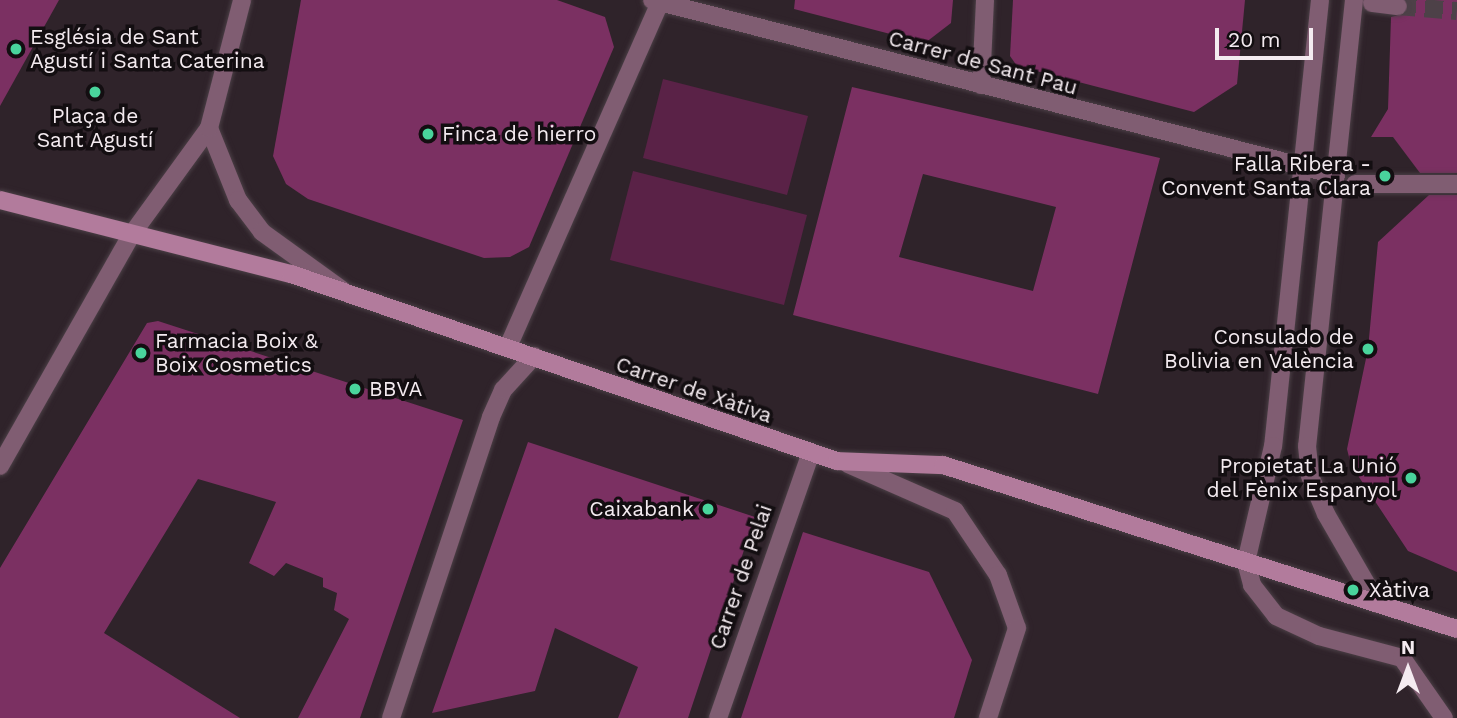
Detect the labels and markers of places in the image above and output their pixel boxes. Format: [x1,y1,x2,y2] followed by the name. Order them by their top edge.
[30,24,265,74] place label: Església de Sant Agustí i Santa Caterina
[8,41,24,57] marker: Església de Sant Agustí i Santa Caterina
[87,84,103,100] marker: Plaça de Sant Agustí
[36,103,154,153] place label: Plaça de Sant Agustí
[442,121,597,147] place label: Finca de hierro
[420,126,436,142] marker: Finca de hierro
[1161,151,1371,201] place label: Falla Ribera - Convent Santa Clara
[1377,168,1393,184] marker: Falla Ribera - Convent Santa Clara
[1163,324,1354,374] place label: Consulado de Bolivia en València
[155,328,319,378] place label: Farmacia Boix & Boix Cosmetics
[1360,341,1376,357] marker: Consulado de Bolivia en València
[133,345,149,361] marker: Farmacia Boix & Boix Cosmetics
[369,376,422,402] place label: BBVA
[347,381,363,397] marker: BBVA
[1205,453,1397,503] place label: Propietat La Unió del Fènix Espanyol
[1403,470,1419,486] marker: Propietat La Unió del Fènix Espanyol
[589,496,694,522] place label: Caixabank
[700,501,716,517] marker: Caixabank
[1369,577,1430,603] place label: Xàtiva
[1343,580,1363,600] marker: Xàtiva

